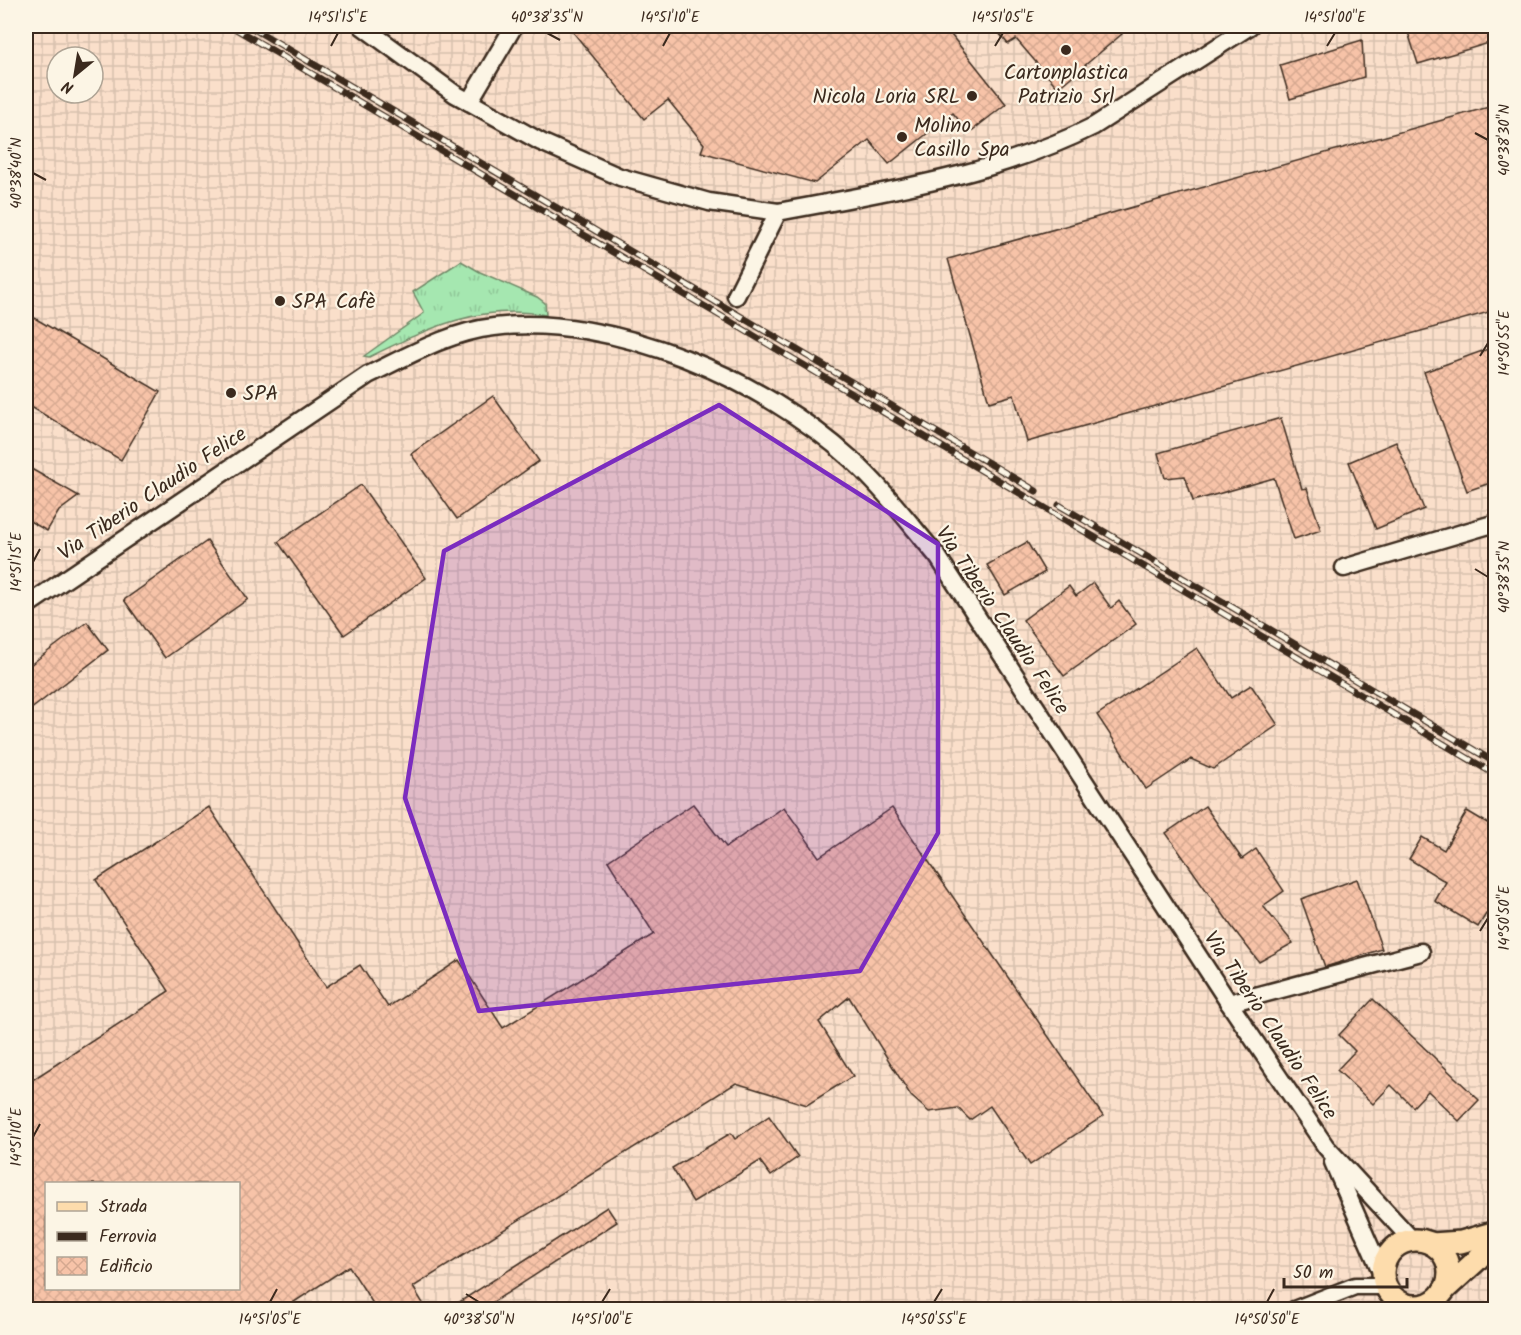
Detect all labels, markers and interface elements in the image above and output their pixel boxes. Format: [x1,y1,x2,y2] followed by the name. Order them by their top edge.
[308,6,369,30] text: 14°51'15"E
[511,6,583,30] text: 40°38'35"N
[641,6,701,30] text: 14°51'10"E
[972,6,1035,30] text: 14°51'05"E
[1304,6,1367,30] text: 14°51'00"E
[1059,43,1073,57] marker: Cartonplastica Patrizio Srl
[45,45,105,105] north arrow
[1004,57,1128,114] place label: Cartonplastica Patrizio Srl
[58,73,79,100] text: N
[812,81,960,114] place label: Nicola Loria SRL
[965,89,979,103] marker: Nicola Loria SRL
[1493,104,1517,176] text: 40°38'30"N
[914,110,1010,167] place label: Molino Casillo Spa
[895,130,909,144] marker: Molino Casillo Spa
[5,137,29,209] text: 40°38'40"N
[292,286,375,319] place label: SPA Cafè
[273,294,287,308] marker: SPA Cafè
[1493,309,1517,376] text: 14°50'55"E
[243,378,278,411] place label: SPA
[224,386,238,400] marker: SPA
[52,418,254,570] street label: Via Tiberio Claudio Felice
[926,520,1078,722] street label: Via Tiberio Claudio Felice
[5,531,29,592] text: 14°51'15"E
[1493,541,1517,613] text: 40°38'35"N
[1493,884,1517,951] text: 14°50'50"E
[1194,925,1346,1127] street label: Via Tiberio Claudio Felice
[5,1106,29,1166] text: 14°51'10"E
[45,1182,240,1290] legend
[99,1193,147,1222] text: Strada
[99,1223,157,1252] text: Ferrovia
[1284,1251,1407,1289] scale bar
[99,1253,153,1282] text: Edificio
[1293,1259,1333,1288] text: 50 m
[239,1308,302,1332] text: 14°51'05"E
[443,1308,515,1332] text: 40°38'50"N
[571,1308,634,1332] text: 14°51'00"E
[901,1308,968,1332] text: 14°50'55"E
[1234,1308,1301,1332] text: 14°50'50"E

